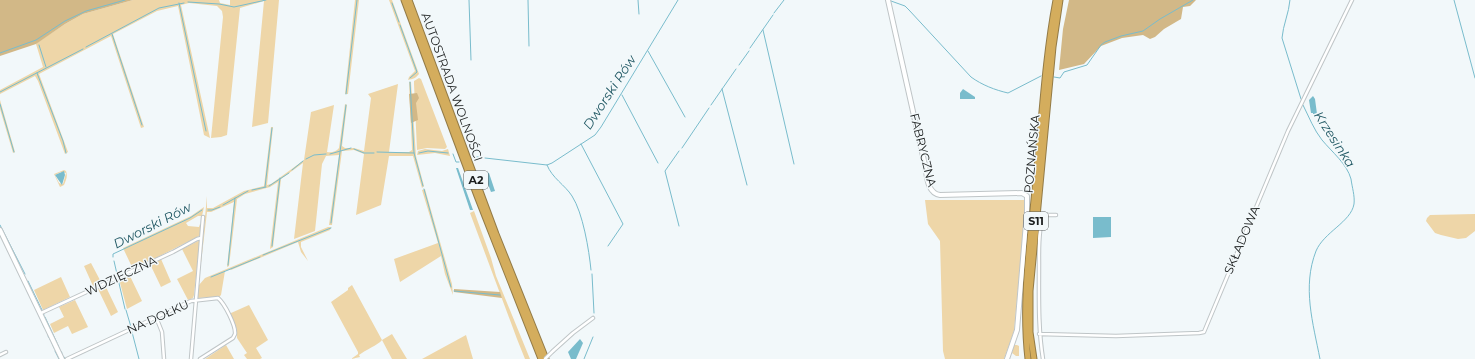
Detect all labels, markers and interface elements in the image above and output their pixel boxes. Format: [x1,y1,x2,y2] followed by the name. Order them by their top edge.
[419,10,486,163] street label: AUTOSTRADA WOLNOŚCI
[579,51,640,132] water label: Dworski Rów
[1311,108,1359,170] water label: Krzesinka
[907,112,940,189] street label: FABRYCZNA
[1021,114,1042,194] street label: POZNAŃSKA
[464,171,488,189] road number: A2
[110,198,195,251] water label: Dworski Rów
[1220,203,1263,276] street label: SKŁADOWA
[1024,212,1048,230] road number: S11
[83,252,159,299] street label: WDZIĘCZNA
[124,296,191,337] street label: NA DOŁKU

